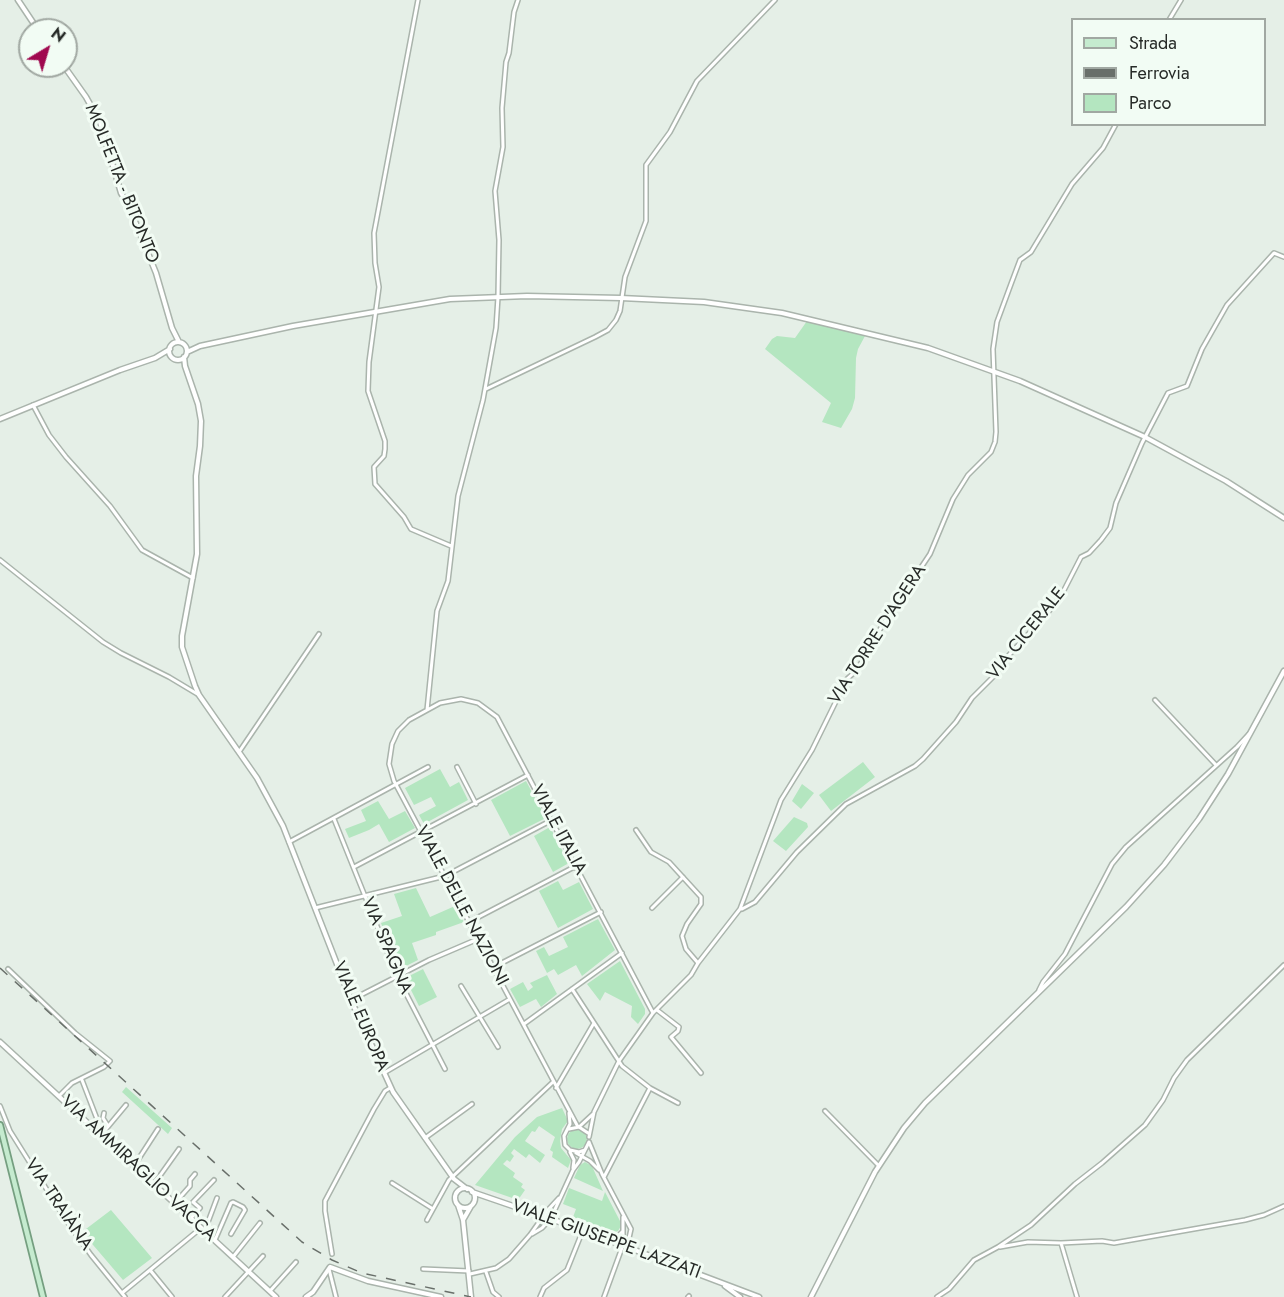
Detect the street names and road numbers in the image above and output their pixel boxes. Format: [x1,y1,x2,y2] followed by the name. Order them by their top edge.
[79,101,163,267] street label: MOLFETTA - BITONTO
[825,561,931,709] street label: VIA TORRE D'AGERA
[983,583,1071,685] street label: VIA CICERALE
[525,781,591,879] street label: VIALE ITALIA
[410,822,512,990] street label: VIALE DELLE NAZIONI
[356,894,416,998] street label: VIA SPAGNA
[327,959,393,1075] street label: VIALE EUROPA
[56,1091,220,1247] street label: VIA AMMIRAGLIO VACCA
[19,1155,97,1255] street label: VIA TRAIÀNA
[509,1196,703,1284] street label: VIALE GIUSEPPE LAZZATI

